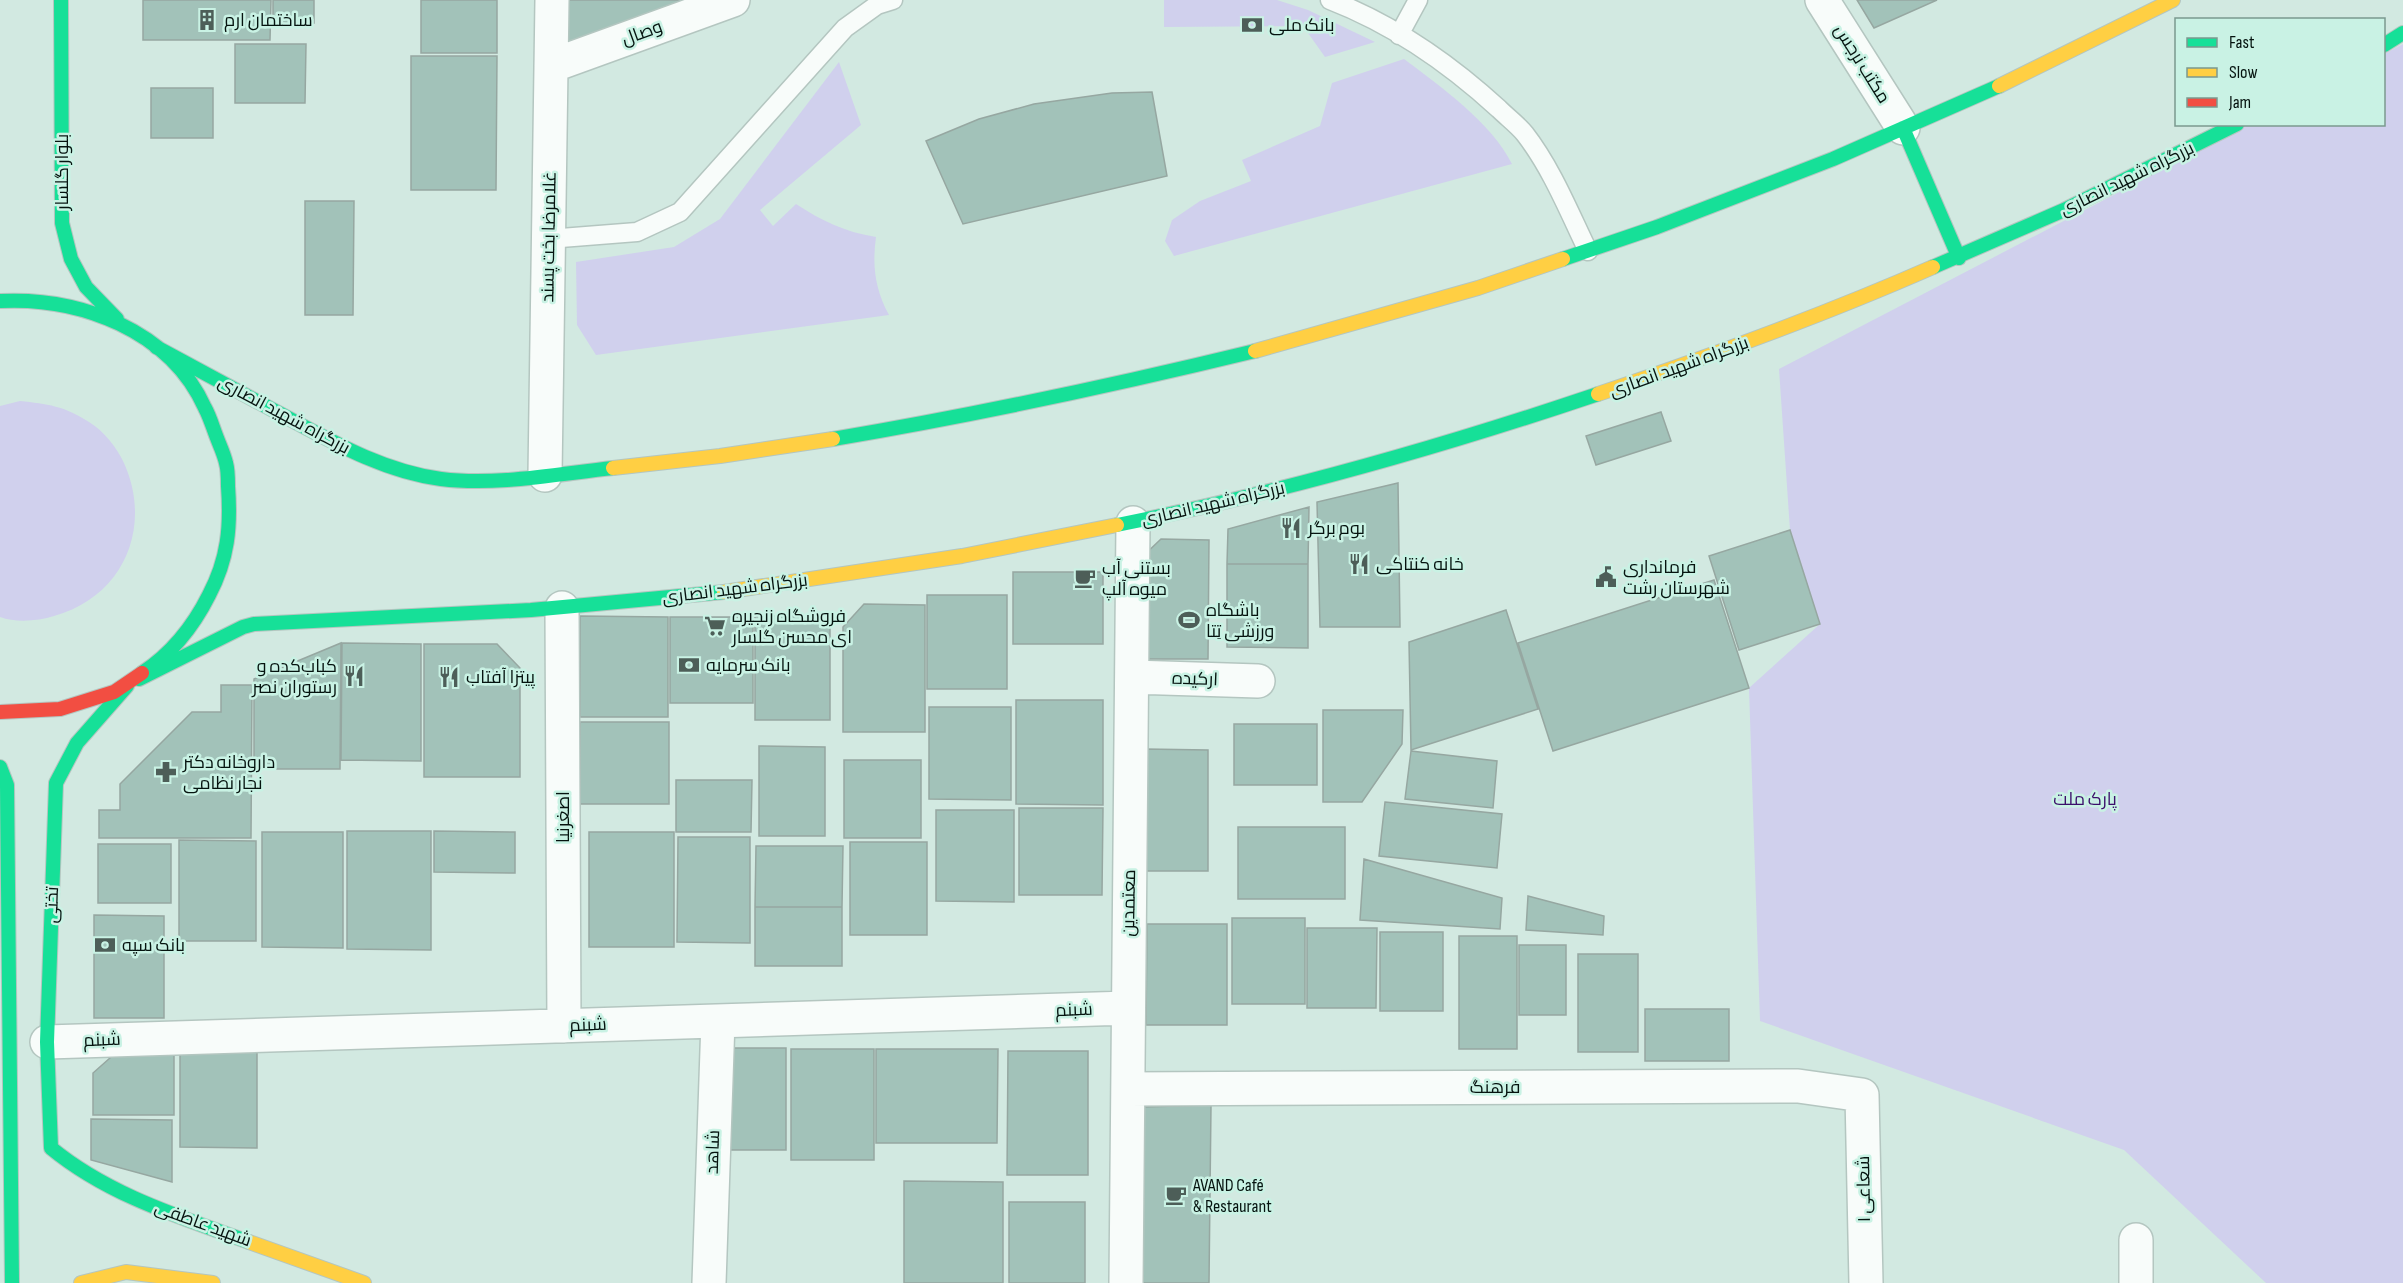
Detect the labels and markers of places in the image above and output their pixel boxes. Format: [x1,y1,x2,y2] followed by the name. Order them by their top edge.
[195,8,219,32] building icon: ساختمان ارم
[224,10,313,32] place label: ساختمان ارم
[1240,13,1264,37] bank icon: بانک ملی
[1269,15,1334,36] place label: بانک ملی
[1279,516,1303,540] restaurant icon: بوم برگر
[1307,518,1365,540] place label: بوم برگر
[1347,552,1371,576] restaurant icon: خانه کنتاکی
[1376,554,1464,575] place label: خانه کنتاکی
[1623,557,1730,599] place label: فرمانداری شهرستان رشت
[1102,558,1171,601] place label: بستنی آب میوه آلپ
[1594,565,1618,589] public building icon: فرمانداری شهرستان رشت
[1073,566,1097,590] cafe icon: بستنی آب میوه آلپ
[1206,600,1274,642] place label: باشگاه ورزشی تِتا
[731,606,852,648] place label: فروشگاه زنجیره ای محسن گلسار
[1177,608,1201,632] sports icon: باشگاه ورزشی تِتا
[703,614,727,638] supermarket icon: فروشگاه زنجیره ای محسن گلسار
[677,653,701,677] bank icon: بانک سرمایه
[706,655,791,676] place label: بانک سرمایه
[251,656,337,698] place label: کباب‌کده و رستوران نصر
[342,664,366,688] restaurant icon: کباب‌کده و رستوران نصر
[437,665,461,689] restaurant icon: پیتزا آفتاب
[466,667,535,689] place label: پیتزا آفتاب
[182,752,275,794] place label: داروخانه دکتر نجار نظامی
[154,760,178,784] pharmacy icon: داروخانه دکتر نجار نظامی
[93,933,117,957] bank icon: بانک سپه
[122,935,185,956] place label: بانک سپه
[1192,1175,1272,1217] place label: AVAND Café & Restaurant
[1164,1183,1188,1207] cafe icon: AVAND Café & Restaurant

